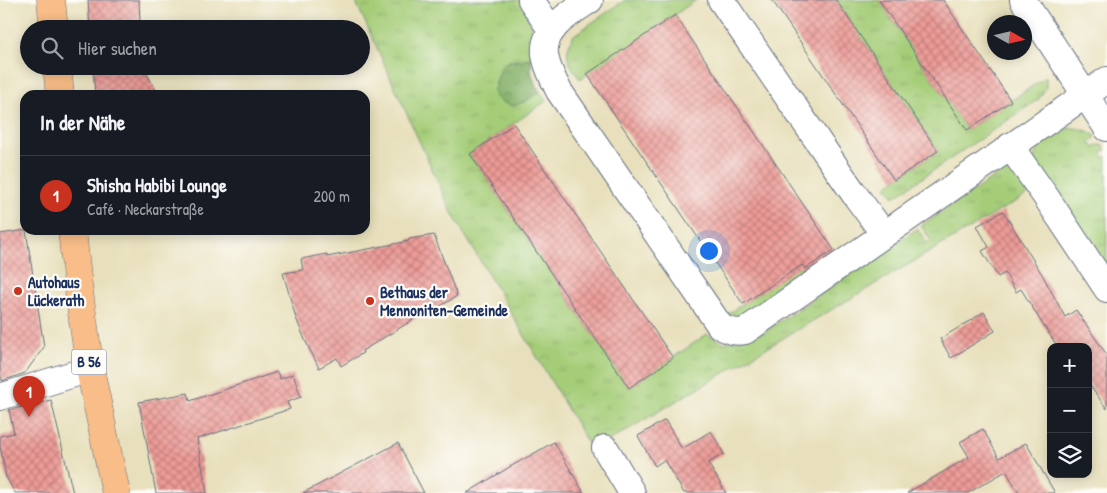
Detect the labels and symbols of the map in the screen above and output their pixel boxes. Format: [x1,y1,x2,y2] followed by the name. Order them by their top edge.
[987,15,1032,60] north arrow
[696,238,722,264] your location
[28,271,85,311] place label: Autohaus Lückerath
[380,281,509,321] place label: Bethaus der Mennoniten-Gemeinde
[12,285,24,297] marker: Autohaus Lückerath
[364,295,376,307] marker: Bethaus der Mennoniten-Gemeinde
[72,350,106,374] road number: B 56
[13,376,45,417] pin: 1

